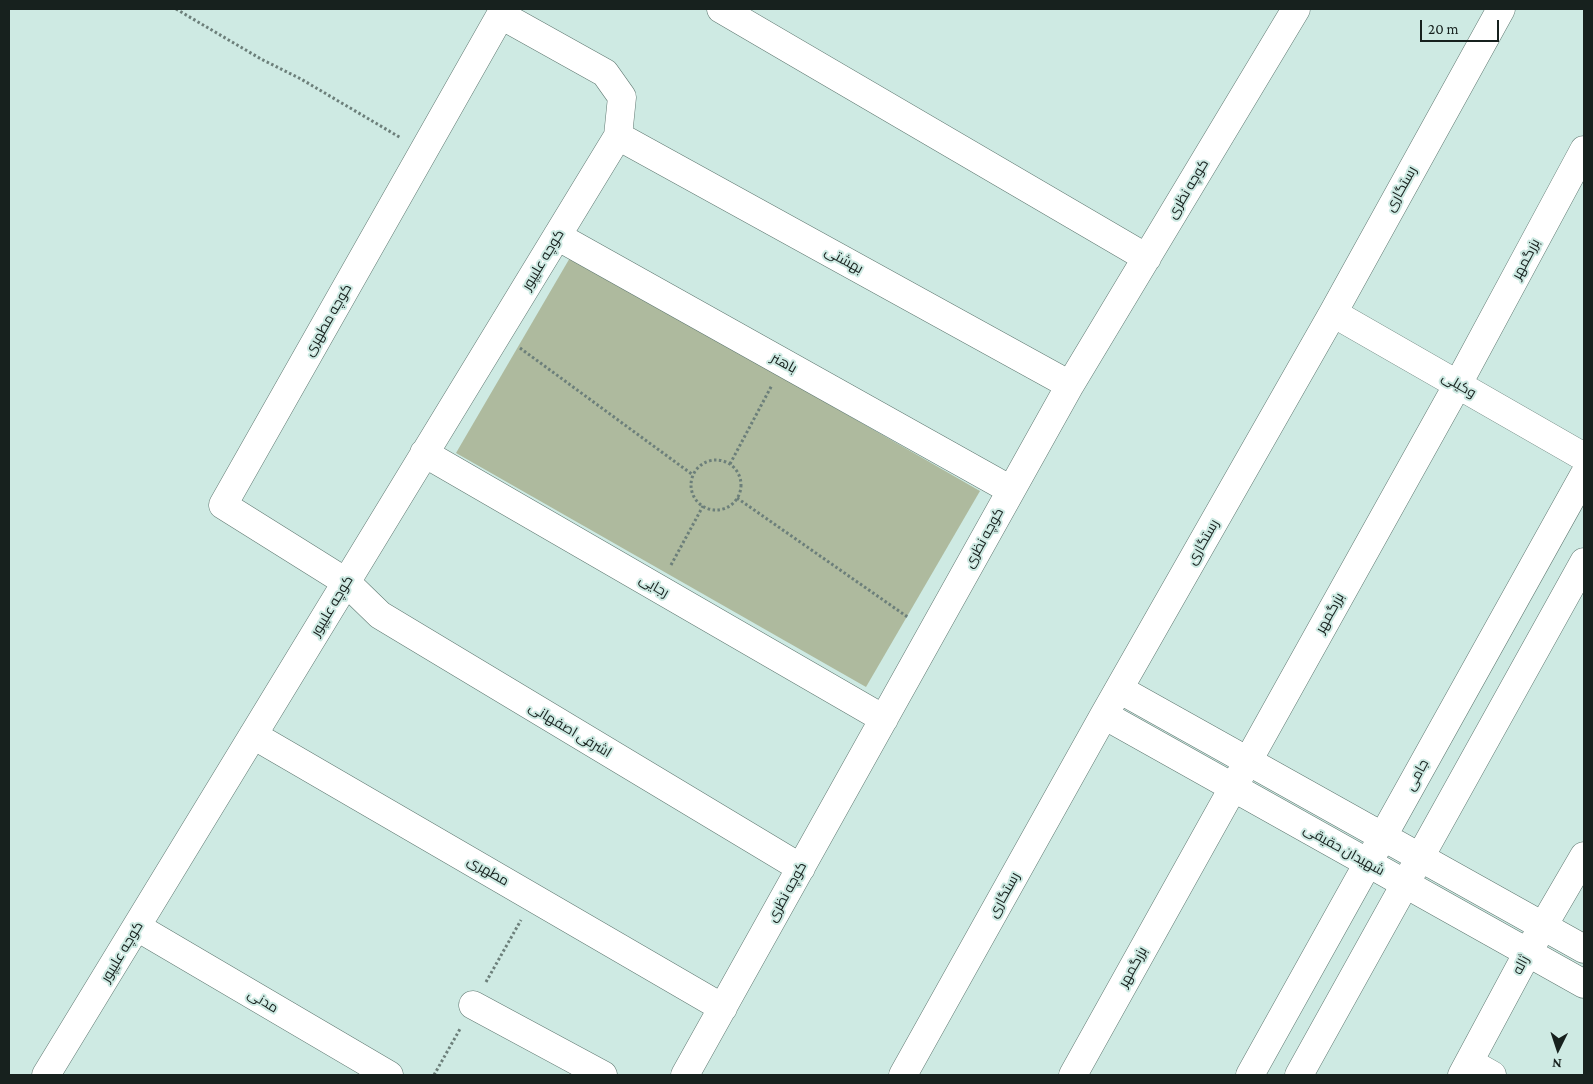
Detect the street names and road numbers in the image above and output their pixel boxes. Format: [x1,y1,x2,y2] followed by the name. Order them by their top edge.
[1164,156,1212,222] street label: کوچه نظری
[1382,163,1420,215] street label: رستگاری
[518,227,568,293] street label: کوچه علیپور
[1508,236,1544,282] street label: بزرگمهر
[822,243,866,277] street label: بهشتی
[301,281,355,359] street label: کوچه مطهری
[768,349,800,377] street label: باهنر
[1439,368,1479,402] street label: وکیلی
[961,505,1007,571] street label: کوچه نظری
[1183,516,1223,568] street label: رستگاری
[636,571,672,601] street label: رجایی
[307,573,357,639] street label: کوچه علیپور
[1312,590,1348,636] street label: بزرگمهر
[526,699,614,761] street label: اشرفی اصفهانی
[1402,756,1432,794] street label: جامی
[1300,821,1388,879] street label: شهیدان حقیقی
[464,852,512,890] street label: مطهری
[764,859,810,925] street label: کوچه نظری
[985,869,1023,921] street label: رستگاری
[97,919,147,985] street label: کوچه علیپور
[1115,944,1151,990] street label: بزرگمهر
[1509,952,1533,978] street label: ژاله
[245,985,281,1017] street label: مدنی

